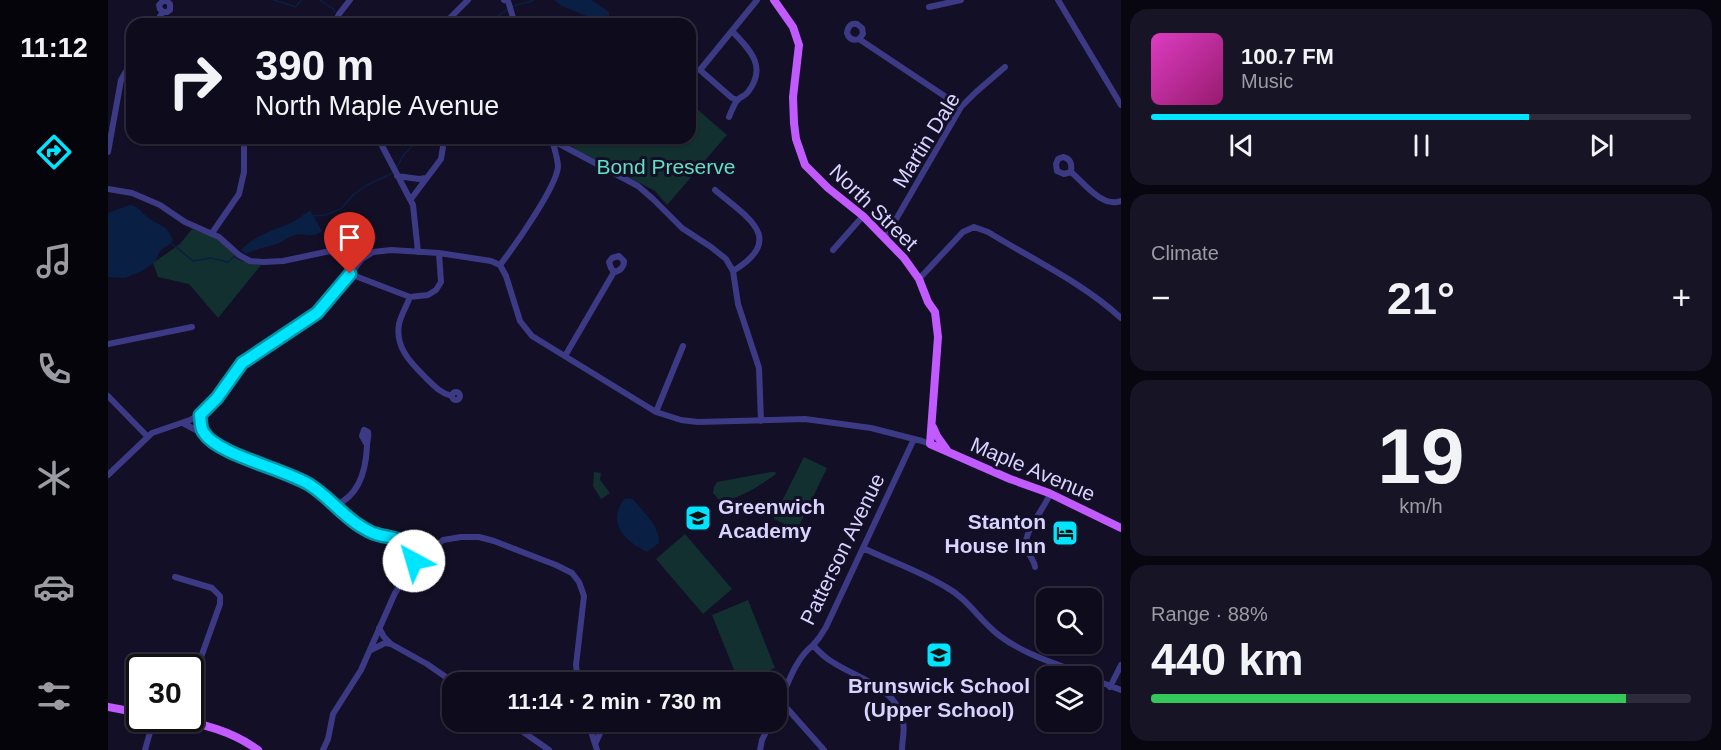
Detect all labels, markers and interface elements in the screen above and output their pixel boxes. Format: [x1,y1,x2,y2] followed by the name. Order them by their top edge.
[20,33,88,63] text: 11:12
[156,42,234,120] icon: right
[255,42,374,89] text: 390 m
[1241,44,1334,69] text: 100.7 FM
[1241,70,1293,92] text: Music
[888,88,964,192] street label: Martin Dale
[255,91,499,121] text: North Maple Avenue
[1225,129,1258,162] icon: previous
[1405,129,1438,162] icon: pause
[1585,129,1618,162] icon: next
[33,131,75,173] icon: directions
[597,155,735,178] park label: Bond Preserve
[825,159,923,255] street label: North Street
[324,212,375,274] pin
[333,221,366,254] icon: arrive
[33,240,75,282] icon: music
[1151,242,1219,264] text: Climate
[1387,273,1455,324] text: 21°
[1151,279,1170,316] text: −
[1672,279,1691,316] text: +
[33,348,75,390] icon: phone
[1378,412,1464,500] text: 19
[967,432,1099,506] street label: Maple Avenue
[33,457,75,499] icon: climate
[795,470,889,628] street label: Patterson Avenue
[718,495,825,542] place label: Greenwich Academy
[1399,495,1443,517] text: km/h
[683,503,713,533] school or university icon: Greenwich Academy
[944,510,1046,557] place label: Stanton House Inn
[1050,518,1080,548] hotel icon: Stanton House Inn
[382,529,446,593] position arrow
[33,566,75,608] icon: car
[1036,588,1102,732] map controls
[1036,588,1102,654] button: search
[1151,603,1268,625] text: Range · 88%
[1151,634,1304,685] text: 440 km
[924,640,954,670] school or university icon: Brunswick School (Upper School)
[126,654,204,732] speed limit sign: 30
[1036,666,1102,732] button: layers
[848,674,1030,721] place label: Brunswick School (Upper School)
[33,675,75,717] icon: filters
[508,689,722,714] text: 11:14 · 2 min · 730 m

